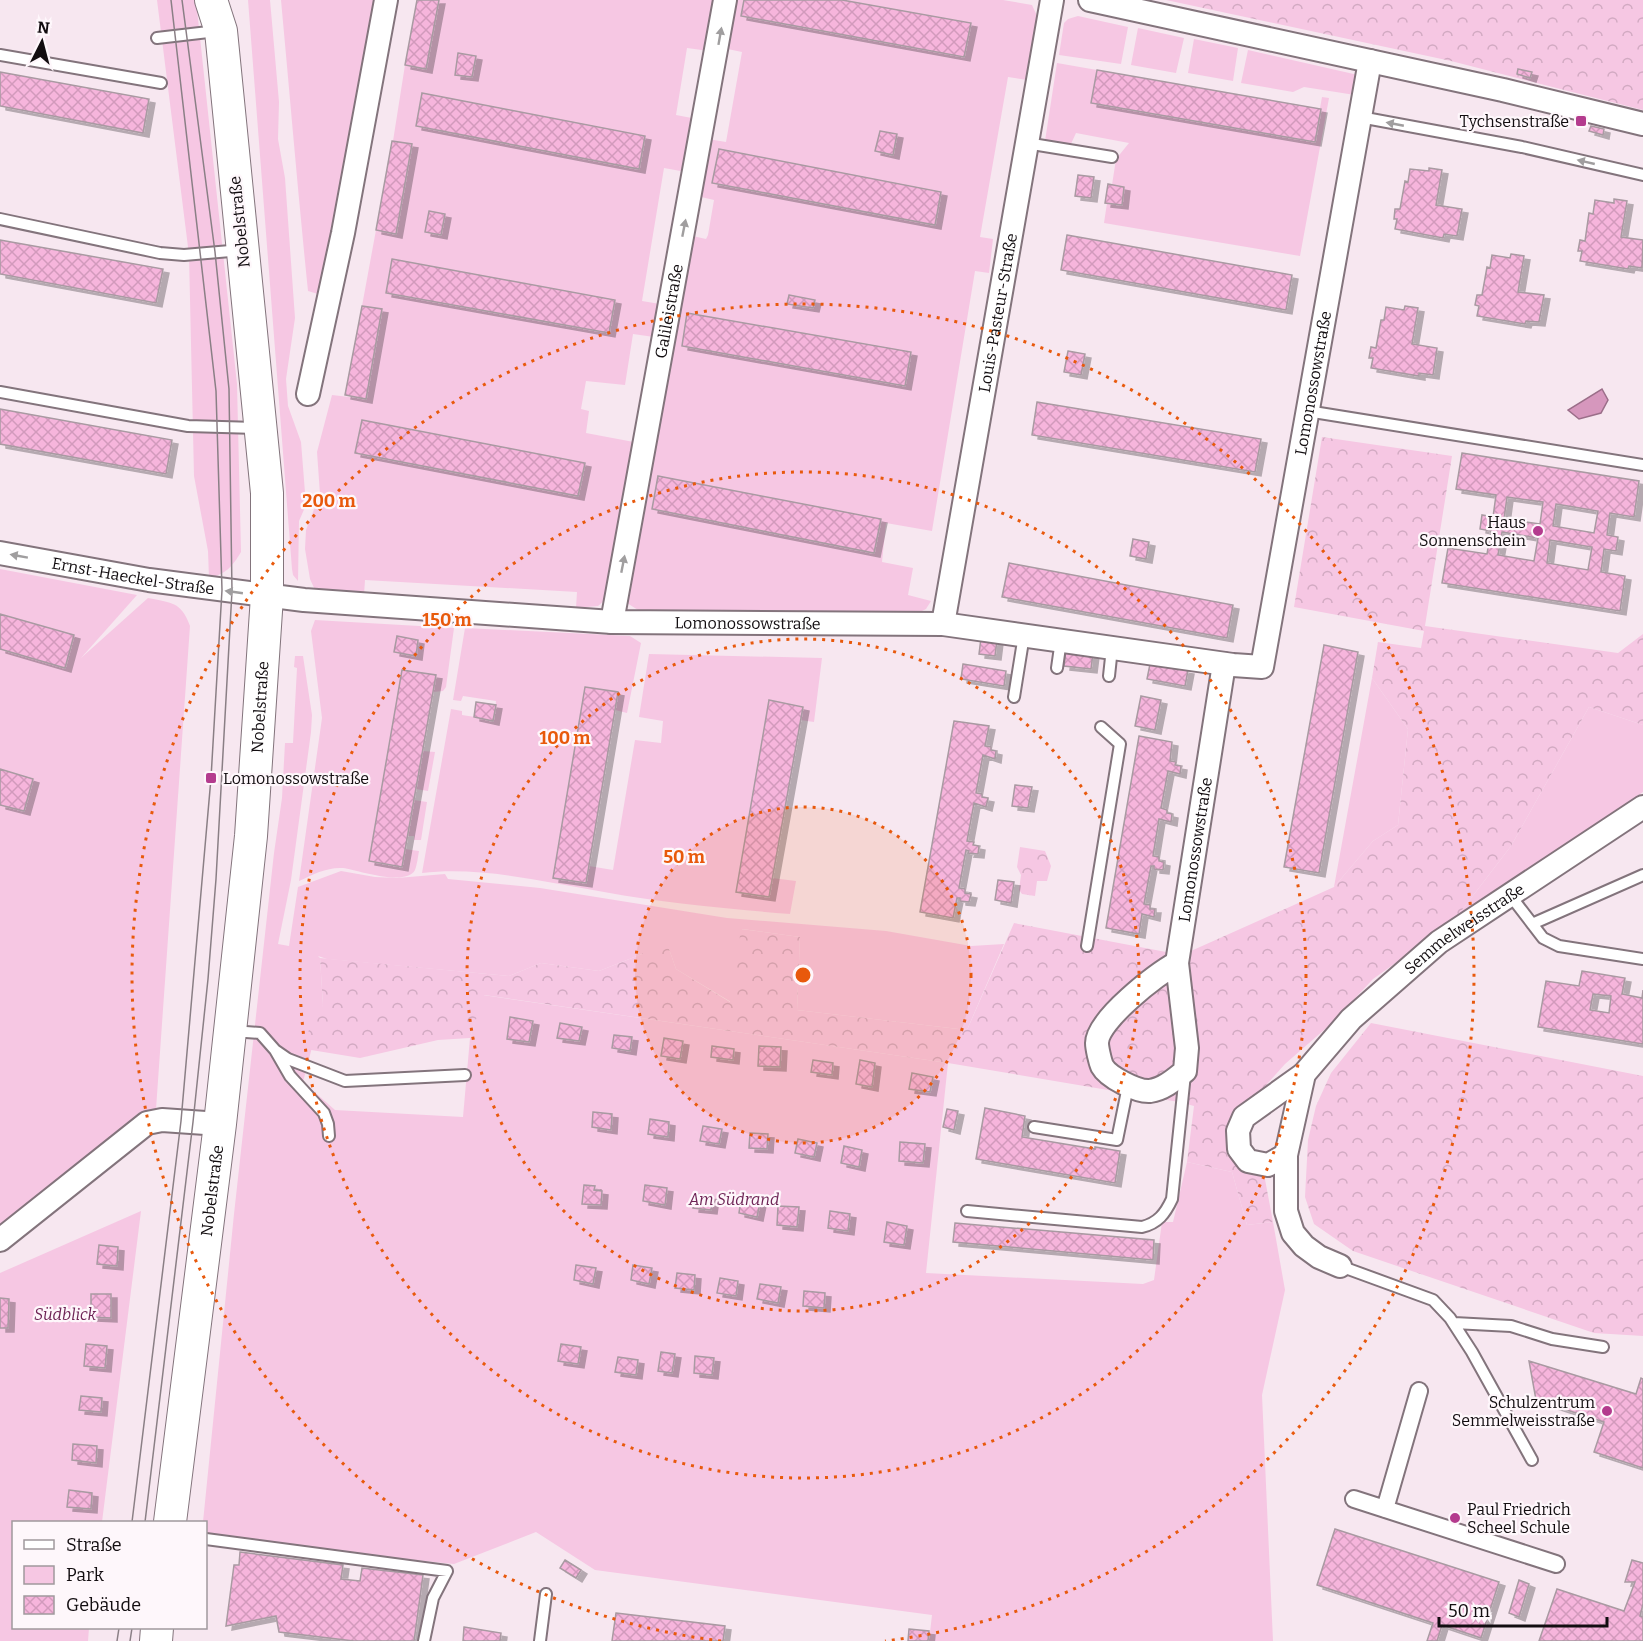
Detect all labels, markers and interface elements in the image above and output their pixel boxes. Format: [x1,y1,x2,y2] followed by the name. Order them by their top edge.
[12,12,72,72] north arrow
[36,17,51,38] text: N
[715,26,724,45] one-way arrow
[1459,112,1569,131] place label: Tychsenstraße
[1574,114,1588,128] marker: Tychsenstraße
[1385,119,1404,128] one-way arrow
[1576,157,1595,166] one-way arrow
[225,175,254,269] street label: Nobelstraße
[680,218,689,237] one-way arrow
[975,232,1021,394] street label: Louis-Pasteur-Straße
[651,262,687,360] street label: Galileistraße
[1291,309,1335,457] street label: Lomonossowstraße
[302,490,356,512] text: 200 m
[1419,513,1526,550] place label: Haus Sonnenschein
[1531,524,1545,538] marker: Haus Sonnenschein
[9,552,28,561] one-way arrow
[50,554,215,598] street label: Ernst-Haeckel-Straße
[619,554,628,573] one-way arrow
[224,587,243,596] one-way arrow
[422,609,472,631] text: 150 m
[674,613,821,633] street label: Lomonossowstraße
[248,661,273,754] street label: Nobelstraße
[539,727,591,749] text: 100 m
[223,769,369,788] place label: Lomonossowstraße
[204,771,218,785] marker: Lomonossowstraße
[1175,776,1216,923] street label: Lomonossowstraße
[663,846,705,868] text: 50 m
[1400,879,1528,978] street label: Semmelweisstraße
[793,965,813,985] centre of rings
[197,1144,227,1238] street label: Nobelstraße
[688,1190,779,1209] park label: Am Südrand
[34,1305,96,1324] park label: Südblick
[1452,1393,1595,1430] place label: Schulzentrum Semmelweisstraße
[1600,1404,1614,1418] marker: Schulzentrum Semmelweisstraße
[1467,1500,1571,1537] place label: Paul Friedrich Scheel Schule
[1448,1511,1462,1525] marker: Paul Friedrich Scheel Schule
[12,1521,207,1629] legend
[66,1534,122,1556] text: Straße
[66,1564,105,1586] text: Park
[1439,1590,1607,1628] scale bar
[66,1594,141,1616] text: Gebäude
[1448,1600,1490,1622] text: 50 m

